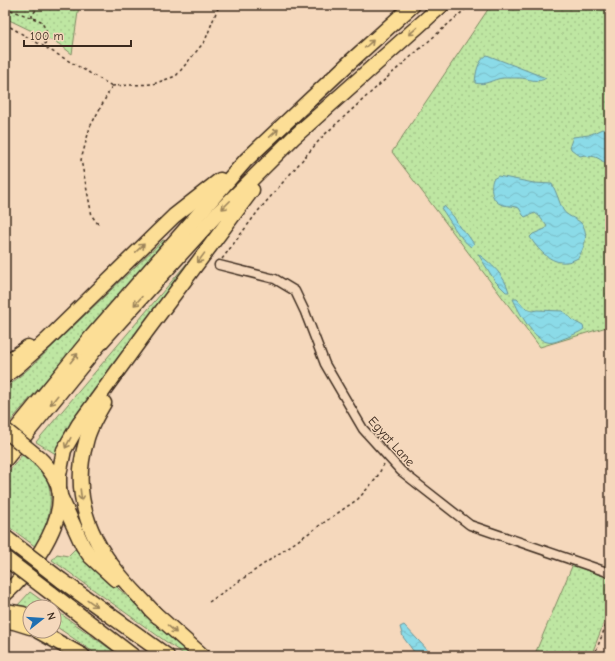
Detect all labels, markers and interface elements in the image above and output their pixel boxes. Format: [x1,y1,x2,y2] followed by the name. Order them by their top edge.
[24,22,131,48] scale bar
[408,26,418,35] one-way arrow
[30,29,63,43] text: 100 m
[364,40,374,49] one-way arrow
[269,128,279,138] one-way arrow
[221,200,231,210] one-way arrow
[135,243,145,253] one-way arrow
[197,252,205,263] one-way arrow
[133,296,143,306] one-way arrow
[69,353,78,364] one-way arrow
[49,394,58,405] one-way arrow
[365,413,418,470] street label: Egypt Lane
[64,437,72,449] one-way arrow
[78,488,85,501] one-way arrow
[22,599,62,639] north arrow
[87,599,98,607] one-way arrow
[44,611,58,622] text: N
[166,624,177,633] one-way arrow

